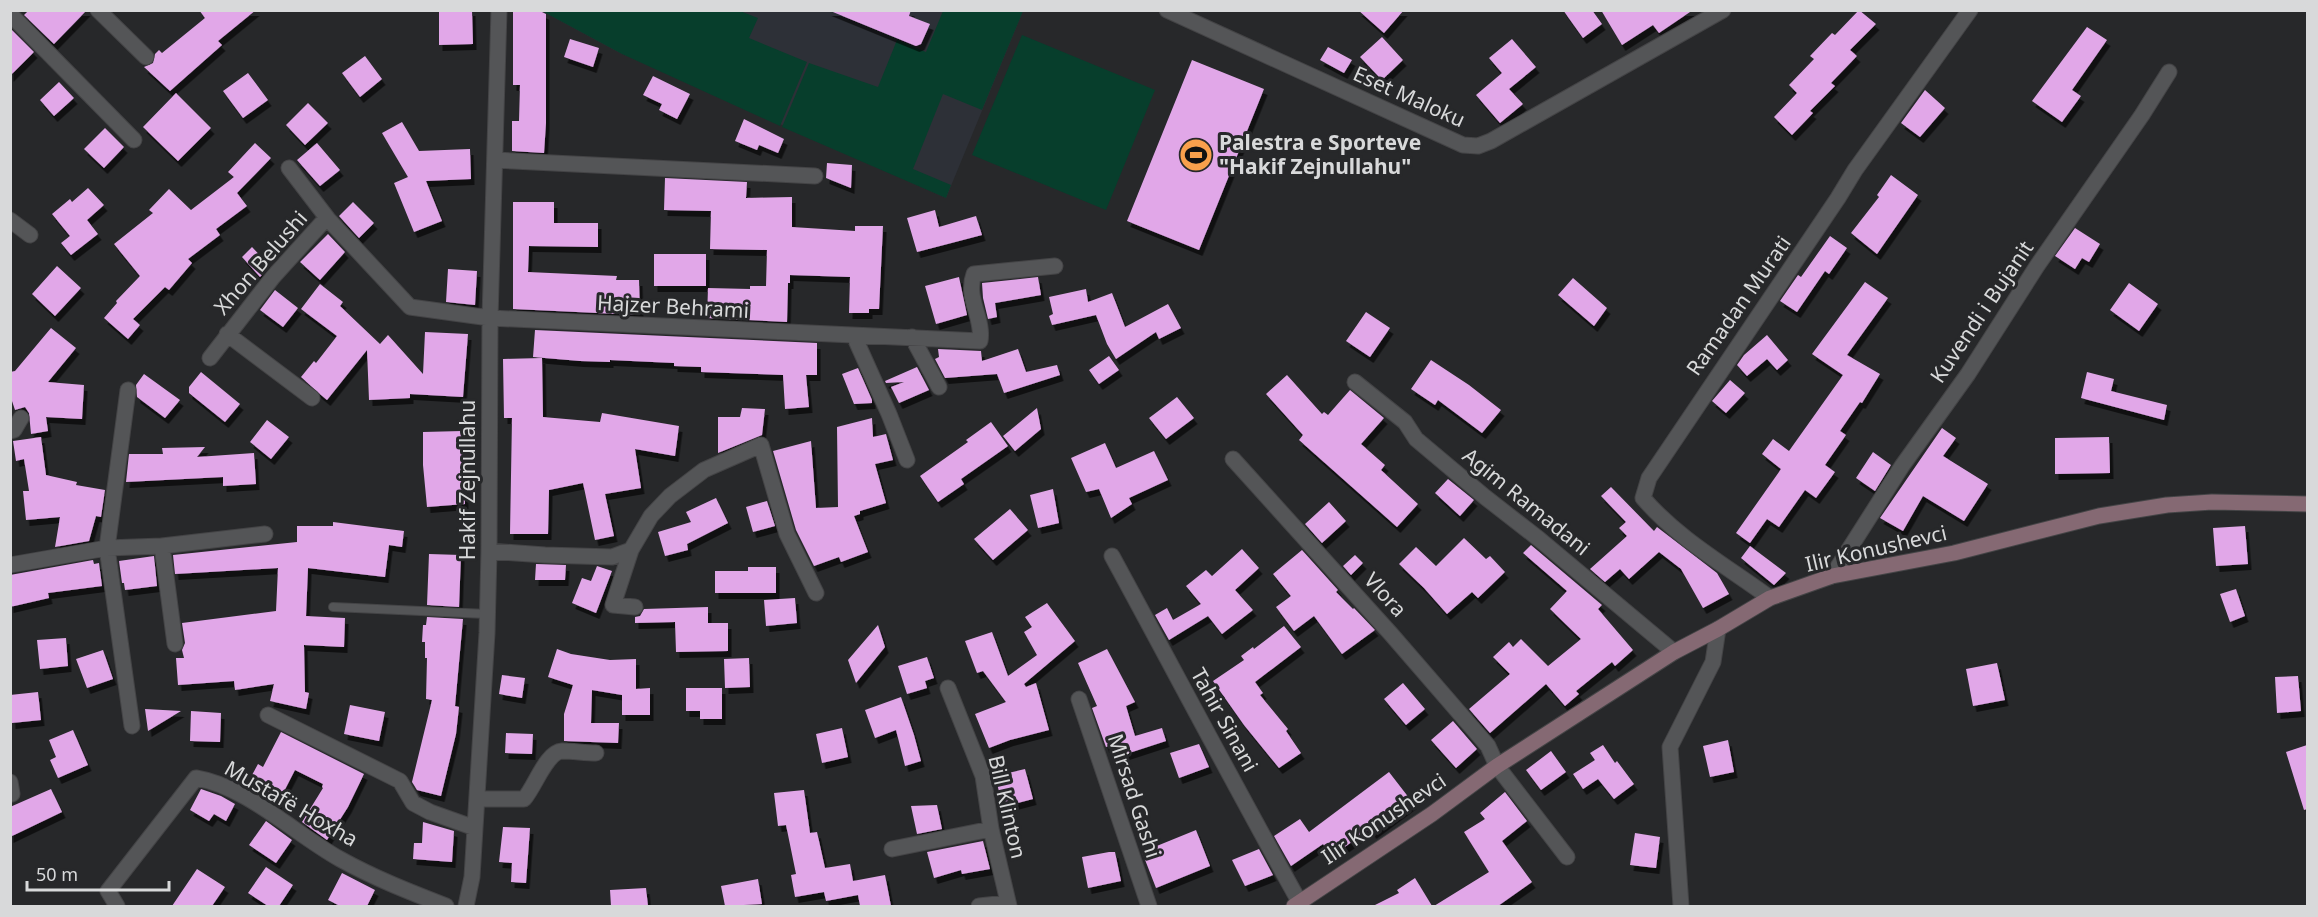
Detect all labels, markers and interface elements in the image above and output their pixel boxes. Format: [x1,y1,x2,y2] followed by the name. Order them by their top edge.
[1349,59,1470,133] street label: Eset Maloku
[1219,128,1421,180] place label: Palestra e Sporteve "Hakif Zejnullahu"
[1178,137,1214,173] sports icon: Palestra e Sporteve "Hakif Zejnullahu"
[207,205,313,320] street label: Xhon Belushi
[1680,230,1797,381] street label: Ramadan Murati
[1923,234,2039,388] street label: Kuvendi i Bujanit
[596,288,750,324] street label: Hajzer Behrami
[453,400,481,560] street label: Hakif Zejnullahu
[1457,441,1596,561] street label: Agim Ramadani
[1802,518,1949,578] street label: Ilir Konushevci
[1358,566,1413,623] street label: Vlora
[1185,663,1265,776] street label: Tahir Sinani
[1102,730,1168,861] street label: Mirsad Gashi
[982,752,1033,861] street label: Bill Klinton
[220,754,363,853] street label: Mustafë Hoxha
[1316,766,1451,870] street label: Ilir Konushevci
[27,854,170,892] scale bar
[36,862,78,886] text: 50 m

